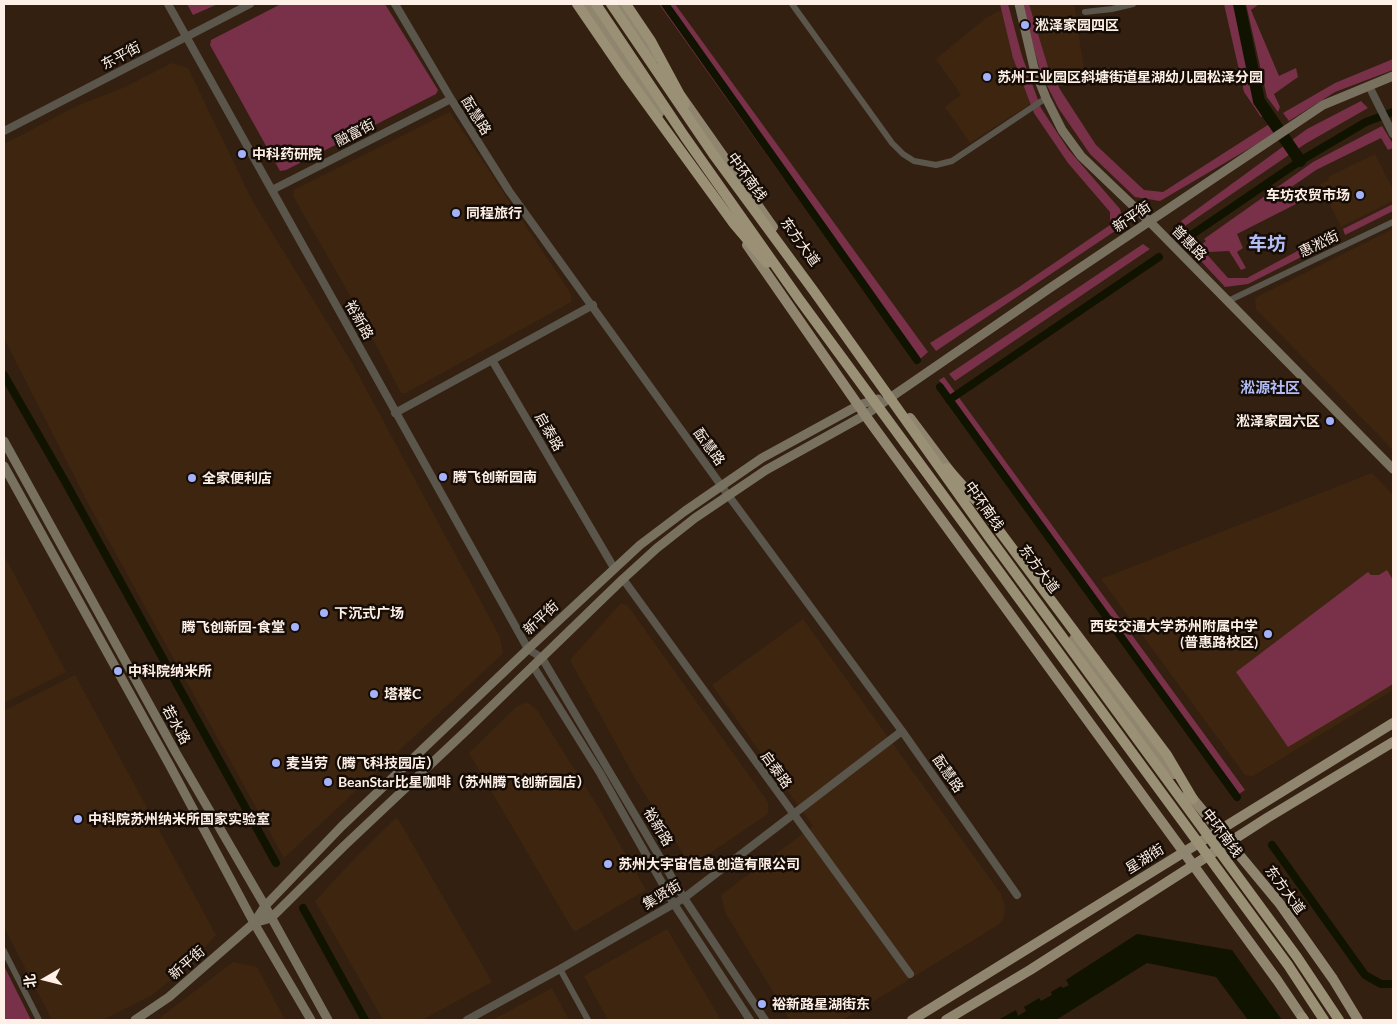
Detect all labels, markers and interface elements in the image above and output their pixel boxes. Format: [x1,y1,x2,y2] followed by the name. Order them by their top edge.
[1035,17,1119,33] place label: 淞泽家园四区
[1019,19,1031,31] marker: 淞泽家园四区
[99,39,143,73] street label: 东平街
[997,69,1263,85] place label: 苏州工业园区斜塘街道星湖幼儿园松泽分园
[981,71,993,83] marker: 苏州工业园区斜塘街道星湖幼儿园松泽分园
[458,94,494,138] street label: 酝慧路
[332,116,378,150] street label: 融富街
[252,146,322,162] place label: 中科药研院
[236,148,248,160] marker: 中科药研院
[724,149,770,205] street label: 中环南线
[1266,187,1350,203] place label: 车坊农贸市场
[1354,189,1366,201] marker: 车坊农贸市场
[1110,198,1154,236] street label: 新平街
[466,205,522,221] place label: 同程旅行
[450,207,462,219] marker: 同程旅行
[777,214,823,270] street label: 东方大道
[1168,222,1210,264] street label: 普惠路
[1296,227,1342,261] street label: 惠淞街
[1248,233,1286,255] district label: 车坊
[341,298,377,342] street label: 裕新路
[1240,379,1300,397] district label: 淞源社区
[531,410,567,454] street label: 启泰路
[1236,413,1320,429] place label: 淞泽家园六区
[1324,415,1336,427] marker: 淞泽家园六区
[690,425,728,469] street label: 酝慧路
[453,469,537,485] place label: 腾飞创新园南
[202,470,272,486] place label: 全家便利店
[437,471,449,483] marker: 腾飞创新园南
[186,472,198,484] marker: 全家便利店
[961,478,1007,534] street label: 中环南线
[1015,542,1063,596] street label: 东方大道
[520,598,562,638] street label: 新平街
[334,605,404,621] place label: 下沉式广场
[318,607,330,619] marker: 下沉式广场
[1090,618,1258,650] place label: 西安交通大学苏州附属中学 (普惠路校区)
[182,619,285,635] place label: 腾飞创新园-食堂
[289,621,301,633] marker: 腾飞创新园-食堂
[1262,628,1274,640] marker: 西安交通大学苏州附属中学 (普惠路校区)
[128,663,212,679] place label: 中科院纳米所
[112,665,124,677] marker: 中科院纳米所
[384,686,421,702] place label: 塔楼C
[368,688,380,700] marker: 塔楼C
[158,703,194,747] street label: 若水路
[757,748,795,792] street label: 启泰路
[929,752,967,796] street label: 酝慧路
[286,755,440,771] place label: 麦当劳（腾飞科技园店）
[270,757,282,769] marker: 麦当劳（腾飞科技园店）
[338,774,590,790] place label: BeanStar比星咖啡（苏州腾飞创新园店）
[322,776,334,788] marker: BeanStar比星咖啡（苏州腾飞创新园店）
[640,805,676,849] street label: 裕新路
[1198,806,1246,860] street label: 中环南线
[88,811,270,827] place label: 中科院苏州纳米所国家实验室
[72,813,84,825] marker: 中科院苏州纳米所国家实验室
[1123,841,1167,877] street label: 星湖街
[618,856,800,872] place label: 苏州大宇宙信息创造有限公司
[602,858,614,870] marker: 苏州大宇宙信息创造有限公司
[1261,863,1309,917] street label: 东方大道
[640,877,684,913] street label: 集贤街
[166,943,208,983] street label: 新平街
[20,954,70,1004] north arrow
[20,973,39,989] text: 北
[772,996,870,1012] place label: 裕新路星湖街东
[756,998,768,1010] marker: 裕新路星湖街东

